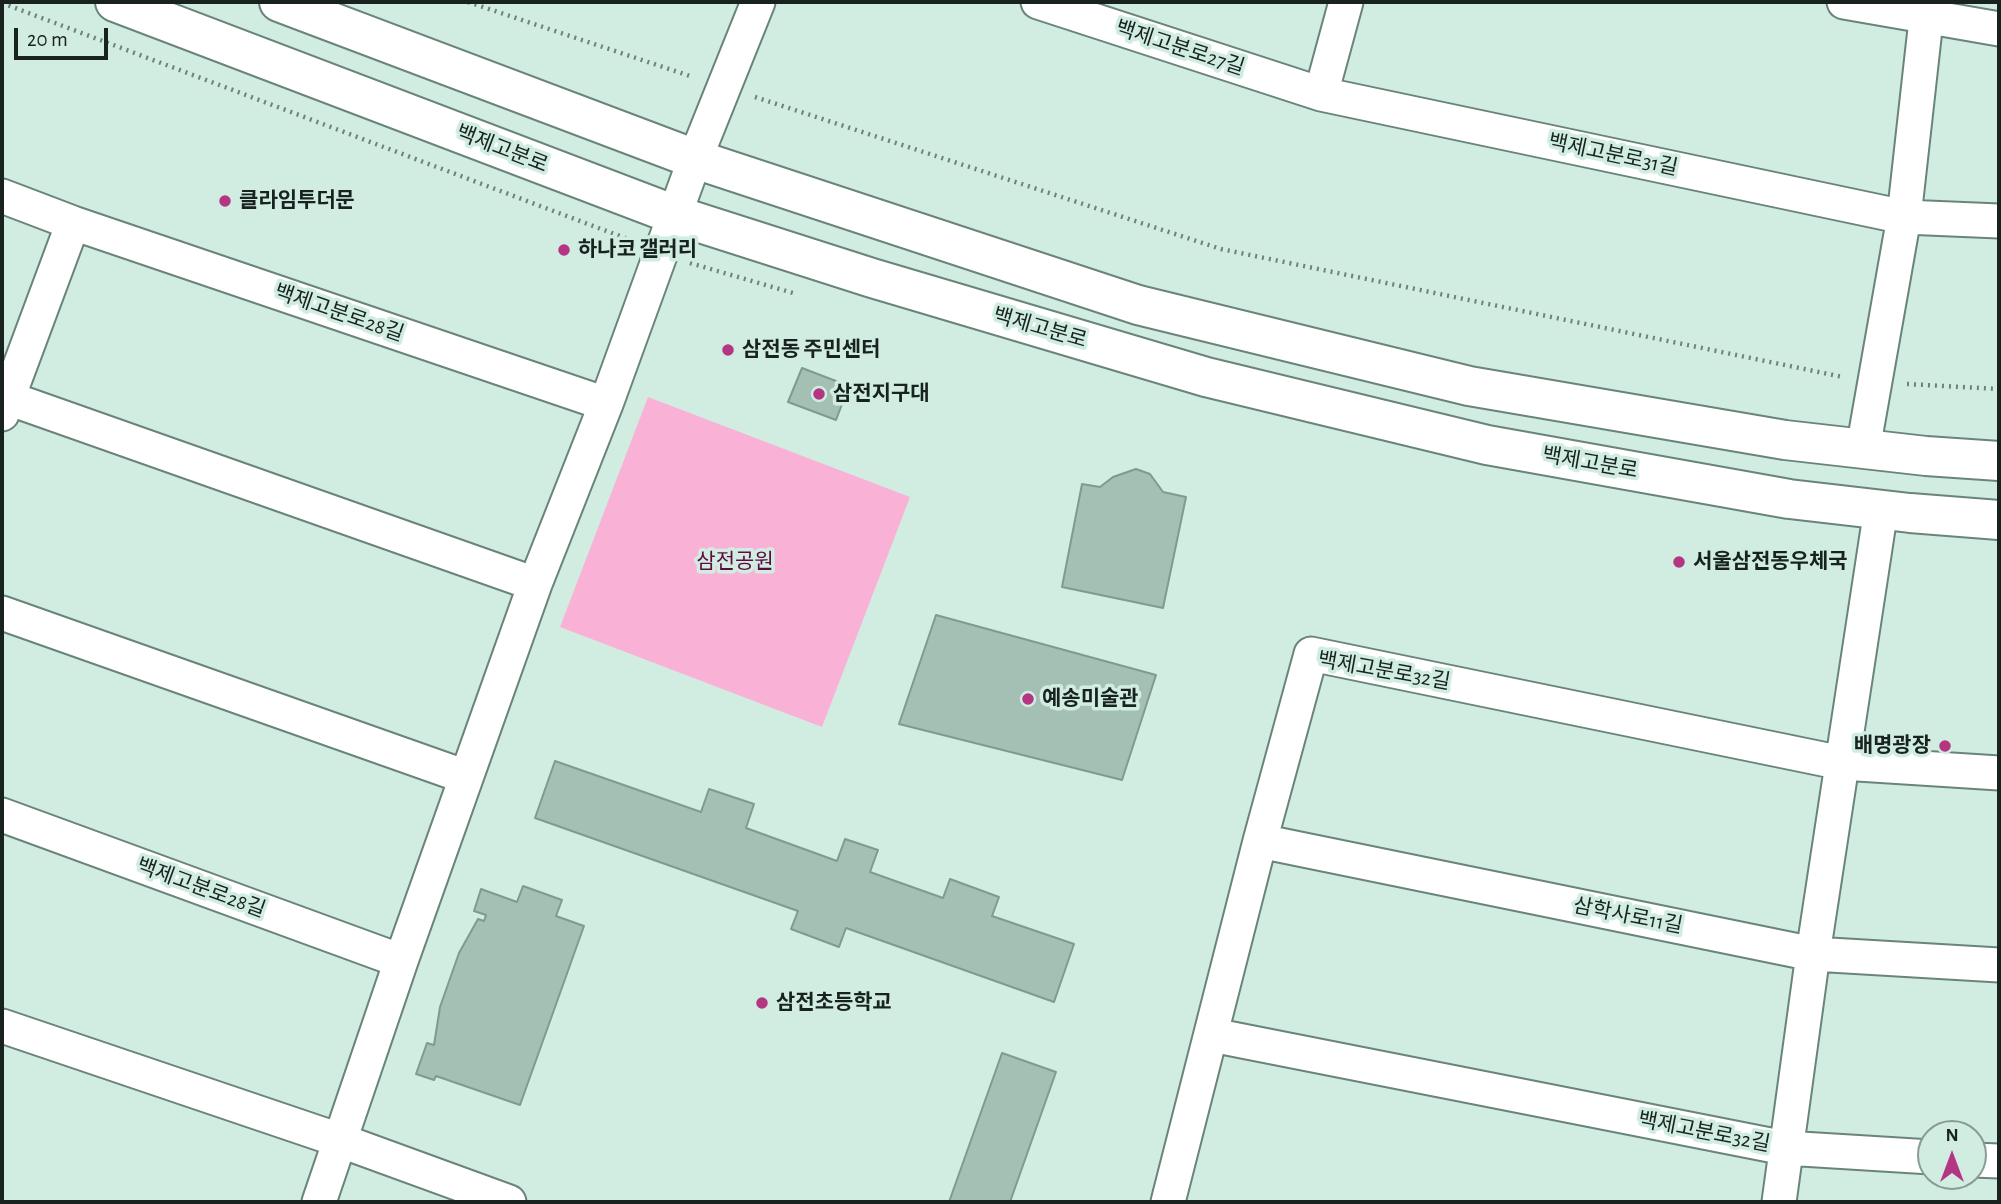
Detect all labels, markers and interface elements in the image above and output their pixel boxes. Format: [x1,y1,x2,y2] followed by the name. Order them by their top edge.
[18,14,112,58] scale bar
[1112,15,1248,81] street label: 백제고분로27길
[27,29,68,50] text: 20 m
[452,120,552,178] street label: 백제고분로
[1546,129,1680,181] street label: 백제고분로31길
[239,188,355,214] place label: 클라임투더문
[217,193,233,209] marker: 클라임투더문
[578,237,697,263] place label: 하나코 갤러리
[556,242,572,258] marker: 하나코 갤러리
[271,279,407,347] street label: 백제고분로28길
[990,303,1090,353] street label: 백제고분로
[742,337,880,363] place label: 삼전동 주민센터
[720,342,736,358] marker: 삼전동 주민센터
[833,381,930,407] place label: 삼전지구대
[811,386,827,402] marker: 삼전지구대
[1540,442,1640,484] street label: 백제고분로
[696,549,774,575] park label: 삼전공원
[1693,549,1848,575] place label: 서울삼전동우체국
[1671,554,1687,570] marker: 서울삼전동우체국
[1316,647,1452,695] street label: 백제고분로32길
[1042,686,1139,712] place label: 예송미술관
[1020,691,1036,707] marker: 예송미술관
[1854,733,1931,759] place label: 배명광장
[1937,738,1953,754] marker: 배명광장
[133,853,269,923] street label: 백제고분로28길
[1571,893,1685,939] street label: 삼학사로11길
[776,990,892,1016] place label: 삼전초등학교
[754,995,770,1011] marker: 삼전초등학교
[1636,1107,1772,1157] street label: 백제고분로32길
[1917,1120,1987,1190] north arrow
[1945,1126,1959,1145] text: N

